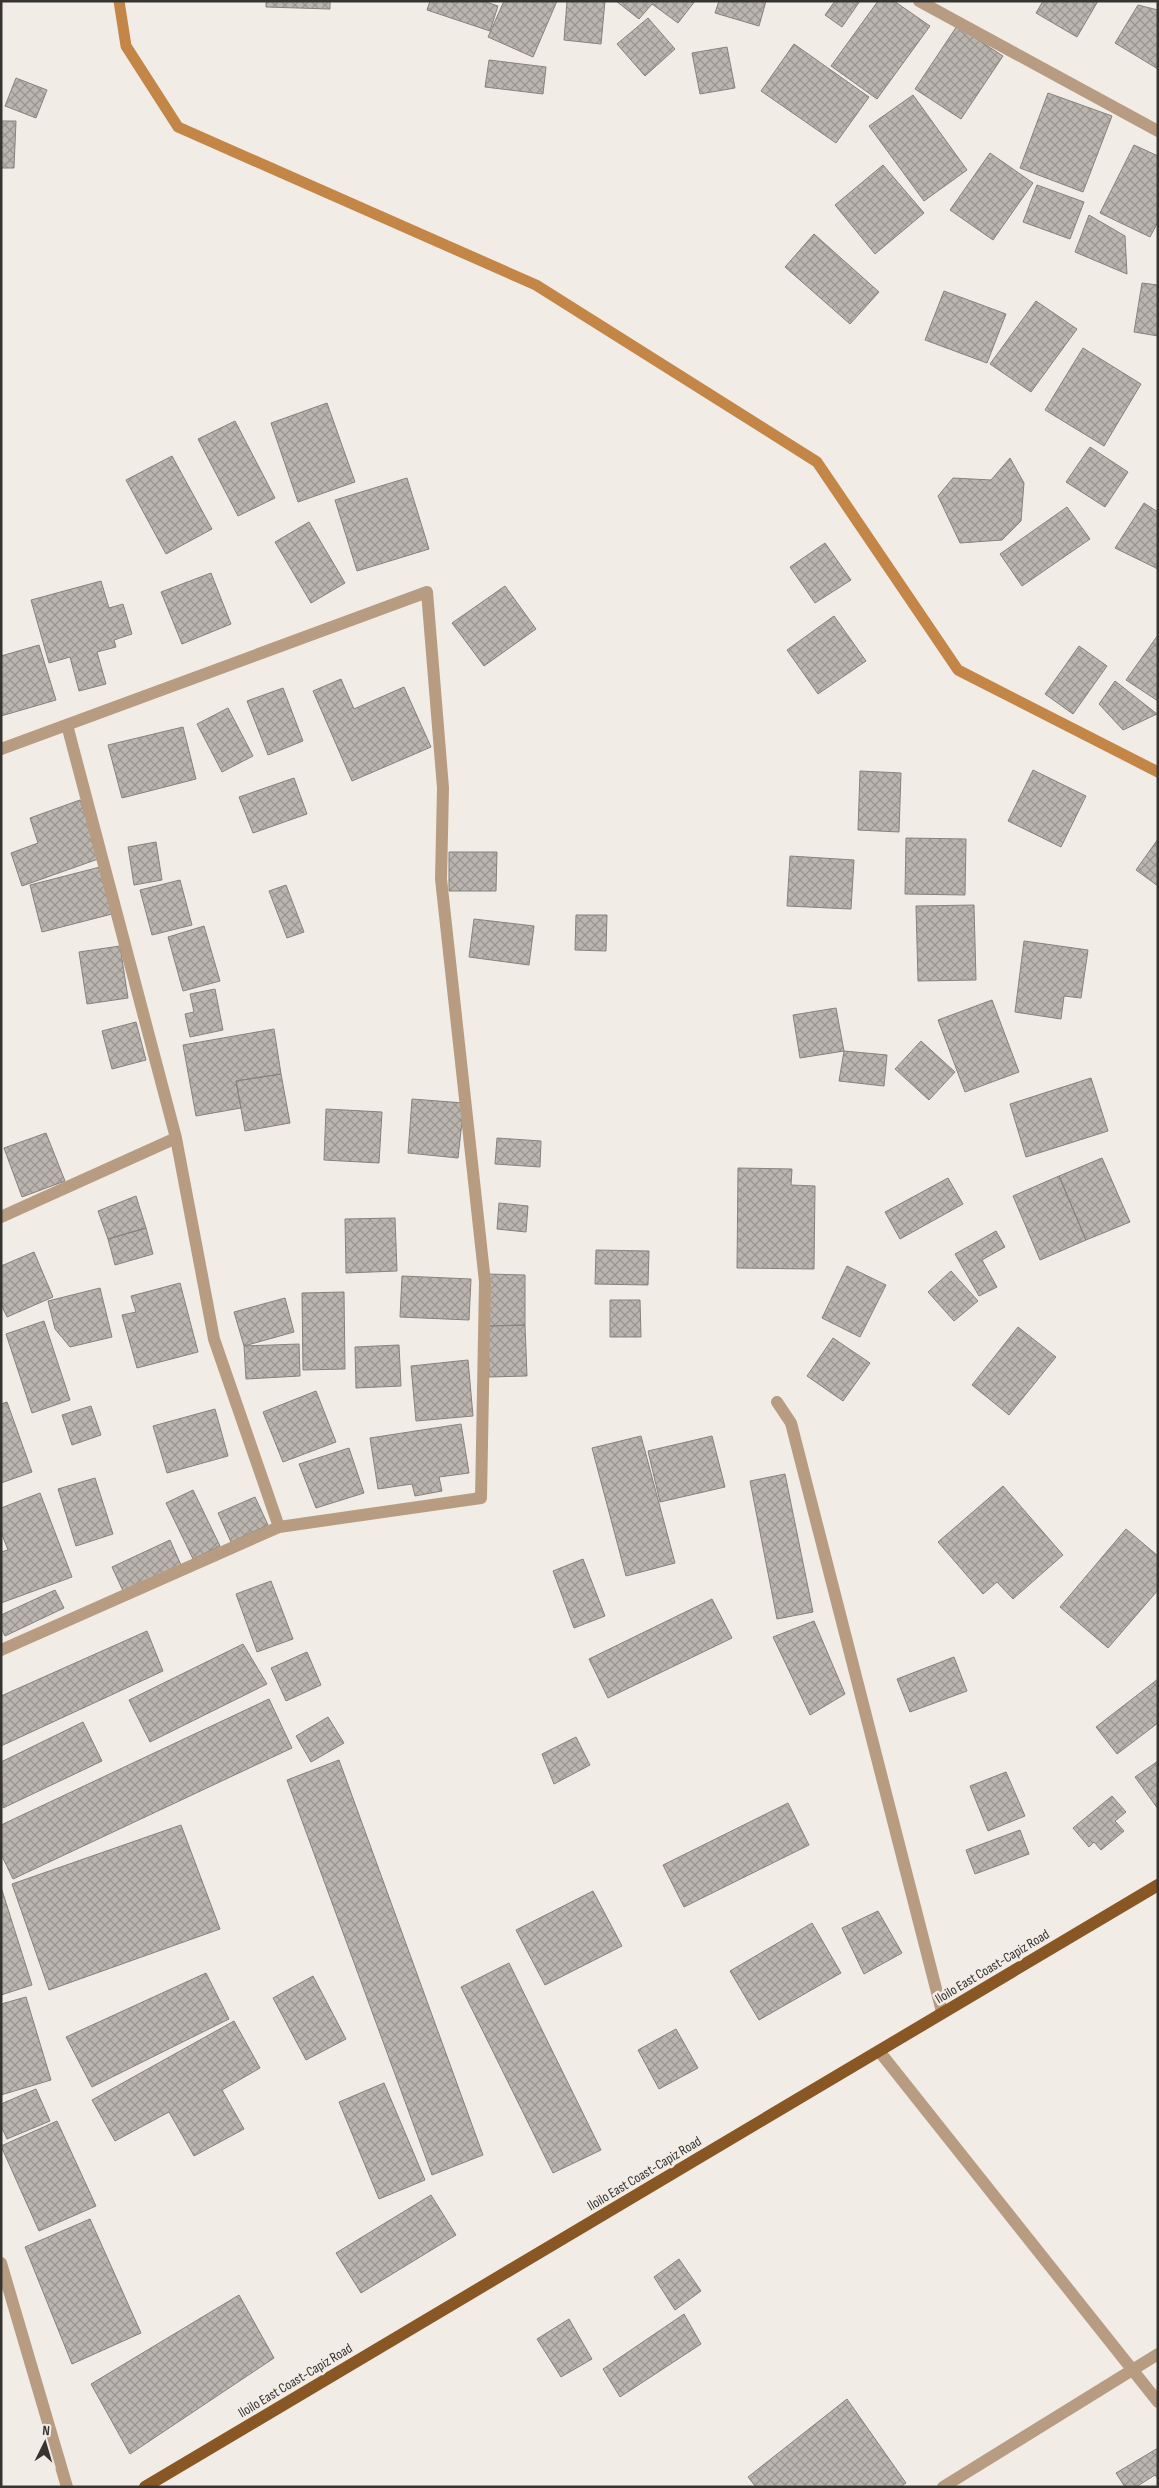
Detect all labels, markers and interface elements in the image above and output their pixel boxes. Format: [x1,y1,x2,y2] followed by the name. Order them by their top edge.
[932,1926,1053,2007] street label: Iloilo East Coast-Capiz Road
[584,2133,705,2214] street label: Iloilo East Coast-Capiz Road
[235,2340,356,2421] street label: Iloilo East Coast-Capiz Road
[20,2418,70,2468] north arrow
[42,2422,51,2439] text: N

